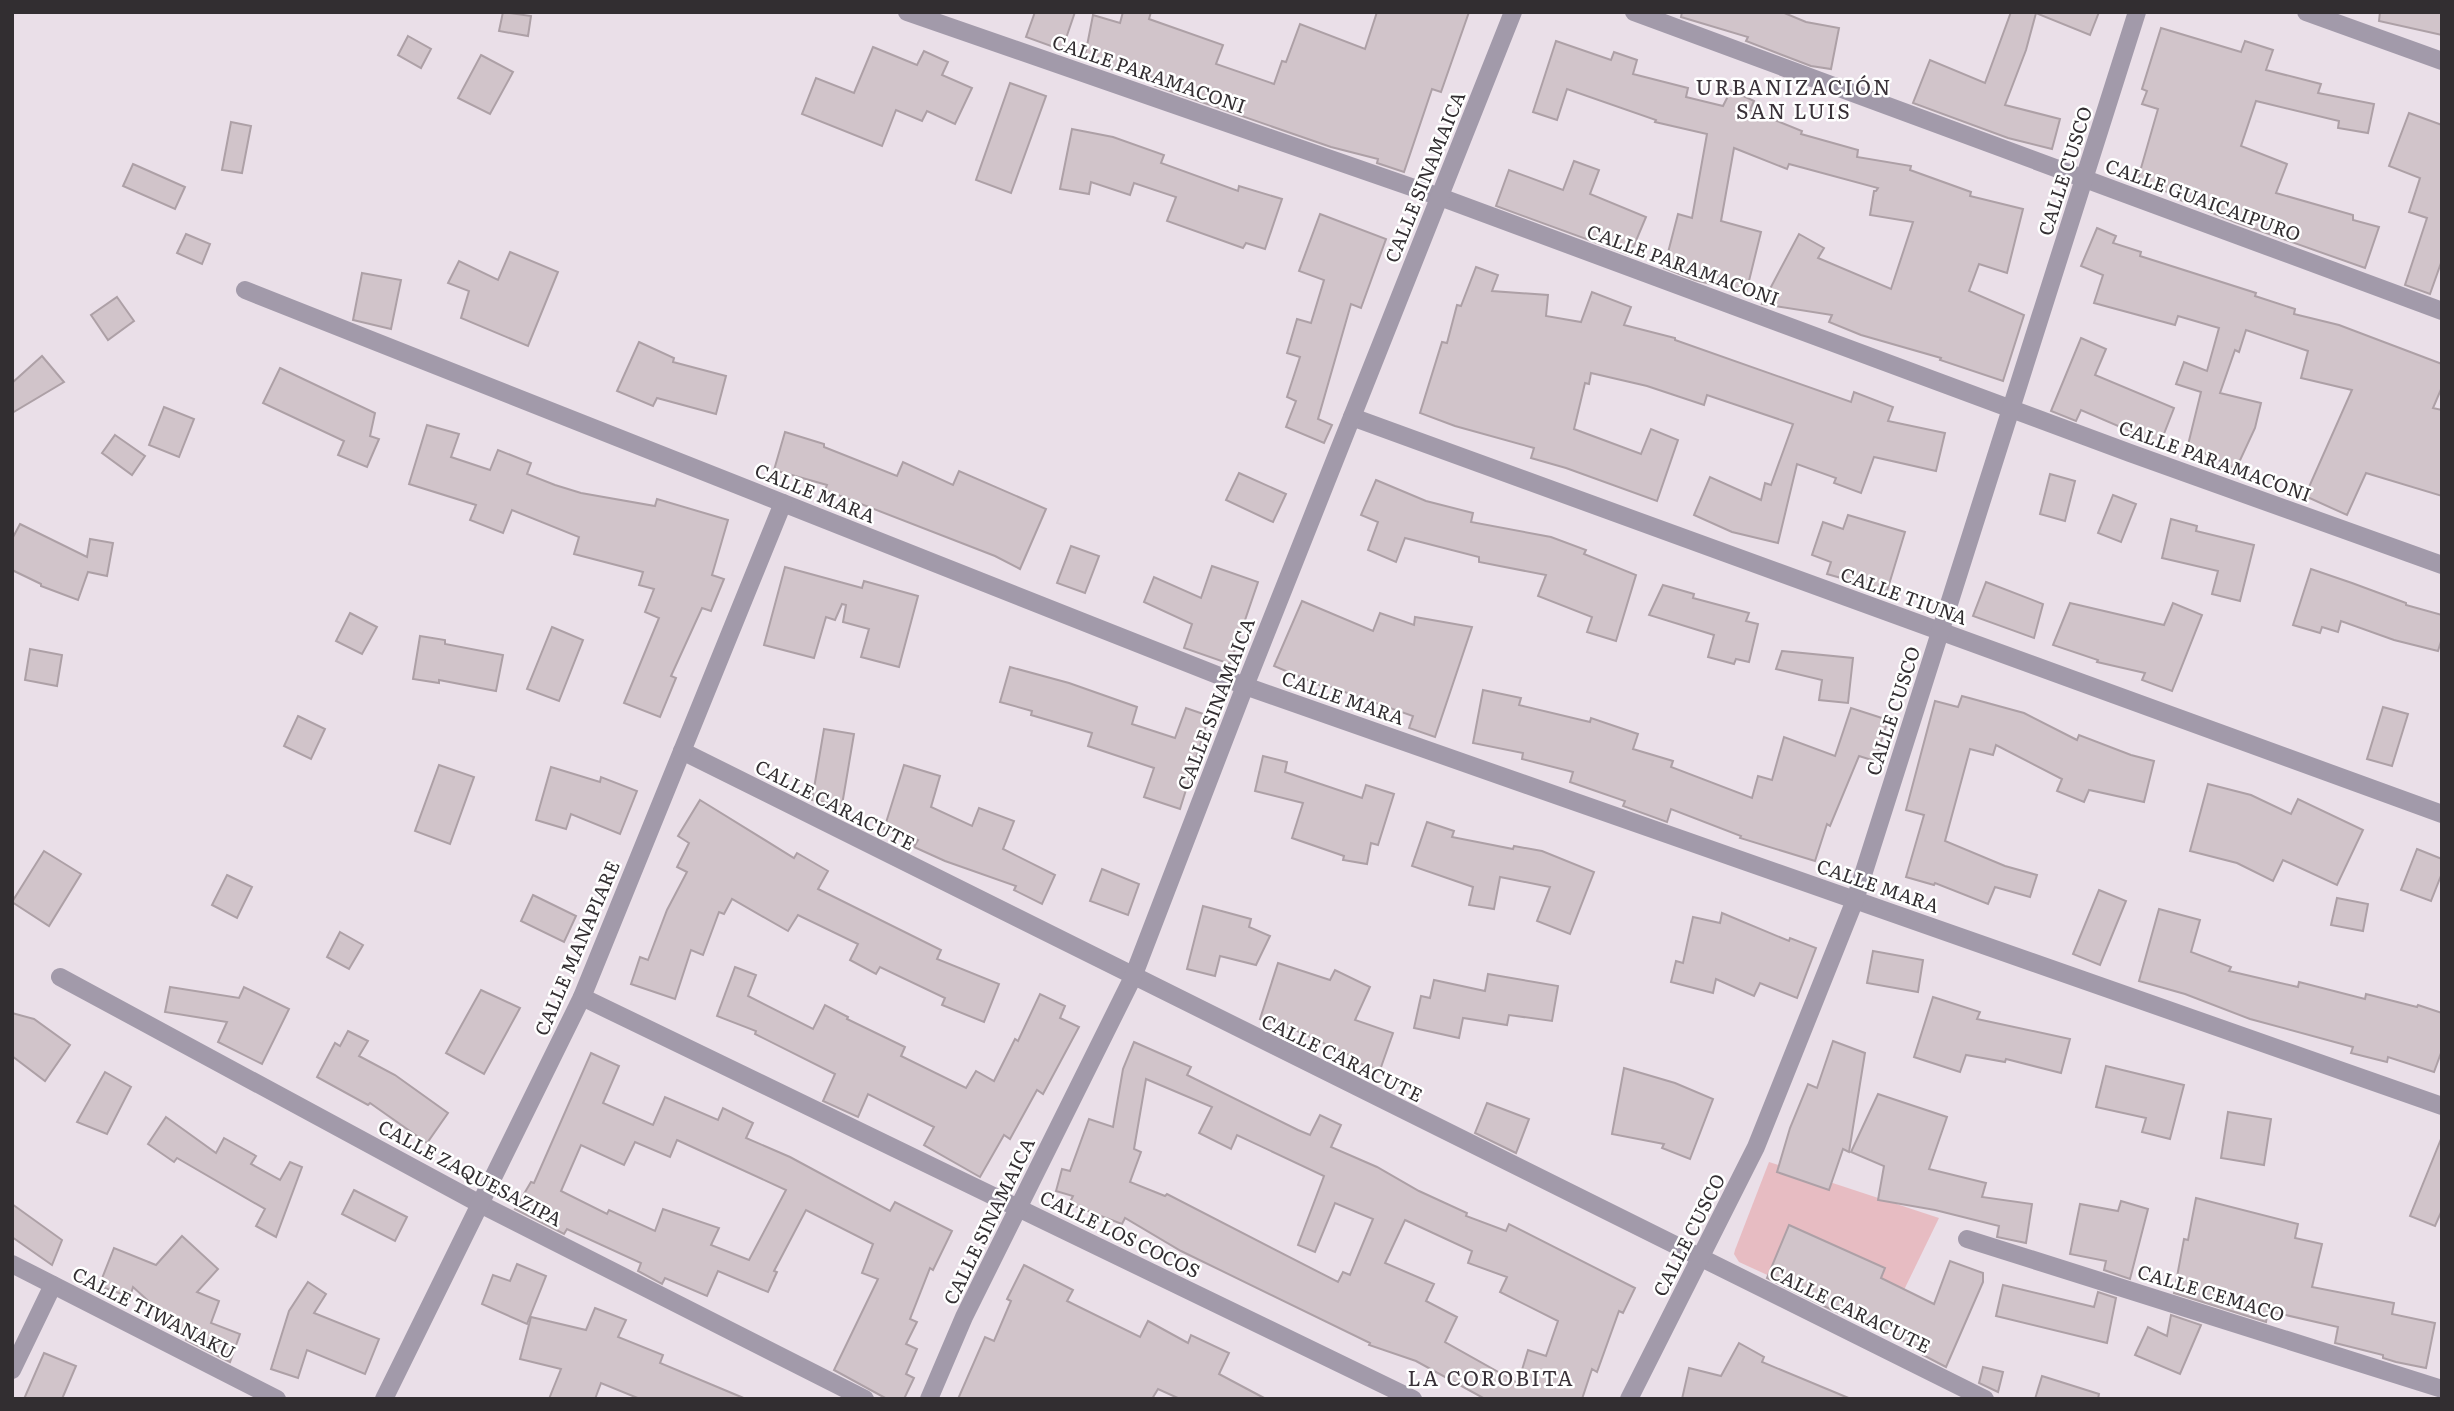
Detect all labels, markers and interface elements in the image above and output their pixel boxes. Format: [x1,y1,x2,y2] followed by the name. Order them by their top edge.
[1049,27,1250,119] street label: CALLE PARAMACONI
[1696,70,1892,125] district label: URBANIZACIÓN SAN LUIS
[1377,87,1471,267] street label: CALLE SINAMAICA
[2030,102,2098,239] street label: CALLE CUSCO
[2102,151,2305,247] street label: CALLE GUAICAIPURO
[1583,216,1783,312] street label: CALLE PARAMACONI
[2115,412,2315,508] street label: CALLE PARAMACONI
[751,455,880,529] street label: CALLE MARA
[1837,559,1972,631] street label: CALLE TIUNA
[1169,613,1261,794] street label: CALLE SINAMAICA
[1858,642,1926,779] street label: CALLE CUSCO
[1278,663,1408,731] street label: CALLE MARA
[751,752,920,857] street label: CALLE CARACUTE
[1813,851,1943,919] street label: CALLE MARA
[526,856,626,1040] street label: CALLE MANAPIARE
[1257,1006,1428,1108] street label: CALLE CARACUTE
[374,1112,567,1232] street label: CALLE ZAQUESAZIPA
[935,1132,1041,1309] street label: CALLE SINAMAICA
[1645,1168,1731,1301] street label: CALLE CUSCO
[1036,1182,1205,1284] street label: CALLE LOS COCOS
[2134,1256,2288,1328] street label: CALLE CEMACO
[1765,1257,1936,1359] street label: CALLE CARACUTE
[68,1259,241,1365] street label: CALLE TIWANAKU
[1407,1361,1575,1392] district label: LA COROBITA

